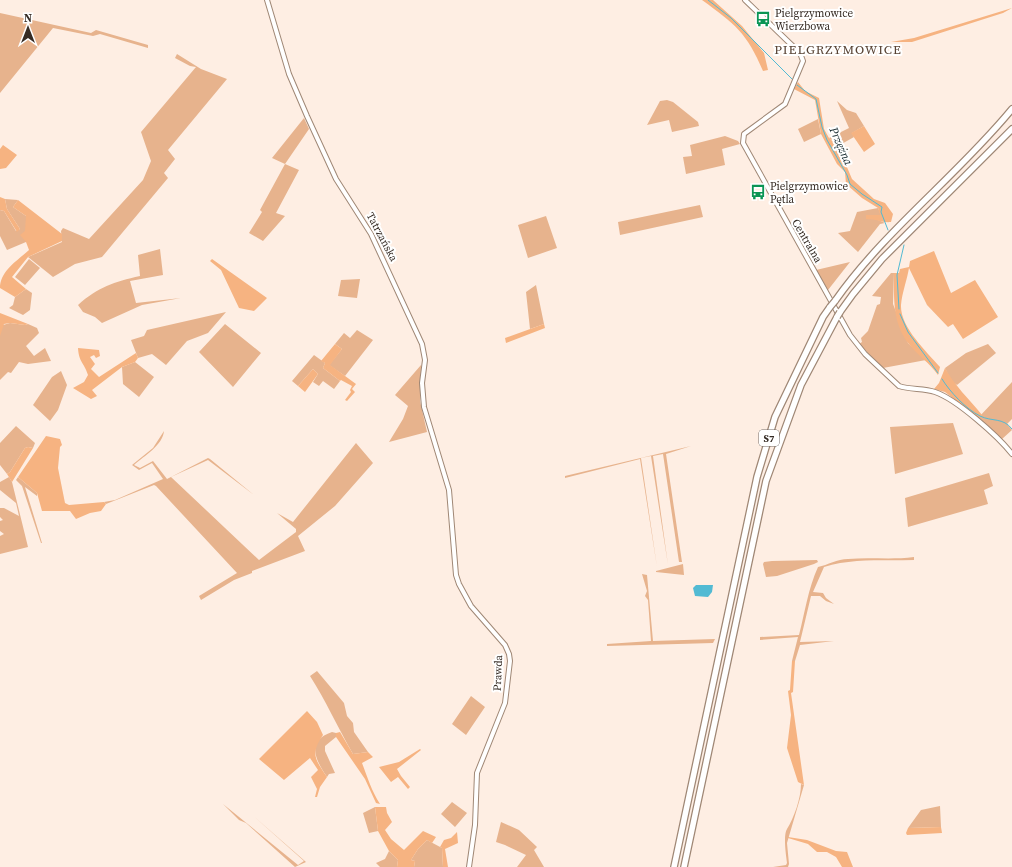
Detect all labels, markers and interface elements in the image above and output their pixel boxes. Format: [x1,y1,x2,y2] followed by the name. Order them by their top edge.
[775,6,854,34] place label: Pielgrzymowice Wierzbowa
[8,8,48,48] north arrow
[754,10,772,28] bus stop icon: Pielgrzymowice Wierzbowa
[24,11,32,26] text: N
[774,41,902,58] district label: PIELGRZYMOWICE
[825,123,857,168] water label: Przężna
[770,179,849,207] place label: Pielgrzymowice Pętla
[749,183,767,201] bus stop icon: Pielgrzymowice Pętla
[363,210,401,265] street label: Tatrzańska
[788,216,826,266] street label: Centralna
[759,430,779,446] road number: S7
[490,654,506,691] street label: Prawda

